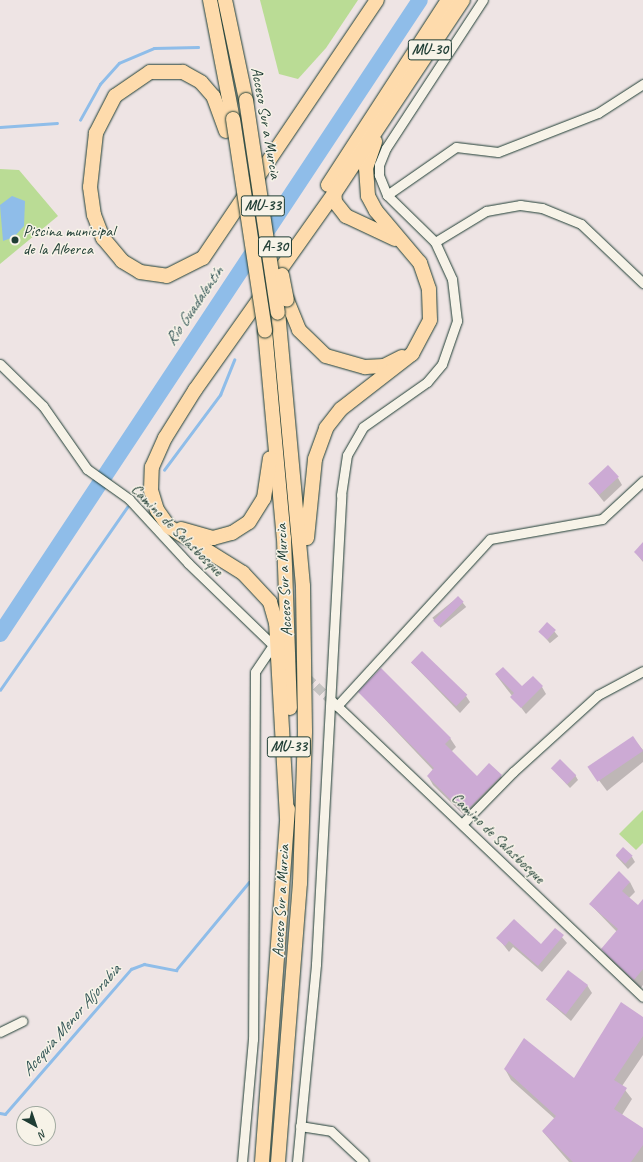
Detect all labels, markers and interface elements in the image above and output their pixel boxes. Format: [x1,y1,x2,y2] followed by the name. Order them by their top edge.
[407,37,453,63] road number: MU-30
[247,66,285,180] street label: Acceso Sur a Murcia
[240,193,286,219] road number: MU-33
[23,221,115,259] place label: Piscina municipal de la Alberca
[257,234,293,260] road number: A-30
[10,235,20,245] marker: Piscina municipal de la Alberca
[160,263,228,349] water label: Río Guadalentín
[127,480,227,580] street label: Camino de Salasbosque
[271,524,297,636] street label: Acceso Sur a Murcia
[266,734,312,760] road number: MU-33
[447,788,549,888] street label: Camino de Salasbosque
[268,845,294,957] street label: Acceso Sur a Murcia
[17,960,125,1080] water label: Acequia Menor Aljorabia
[16,1106,56,1146] north arrow
[36,1127,50,1142] text: N

